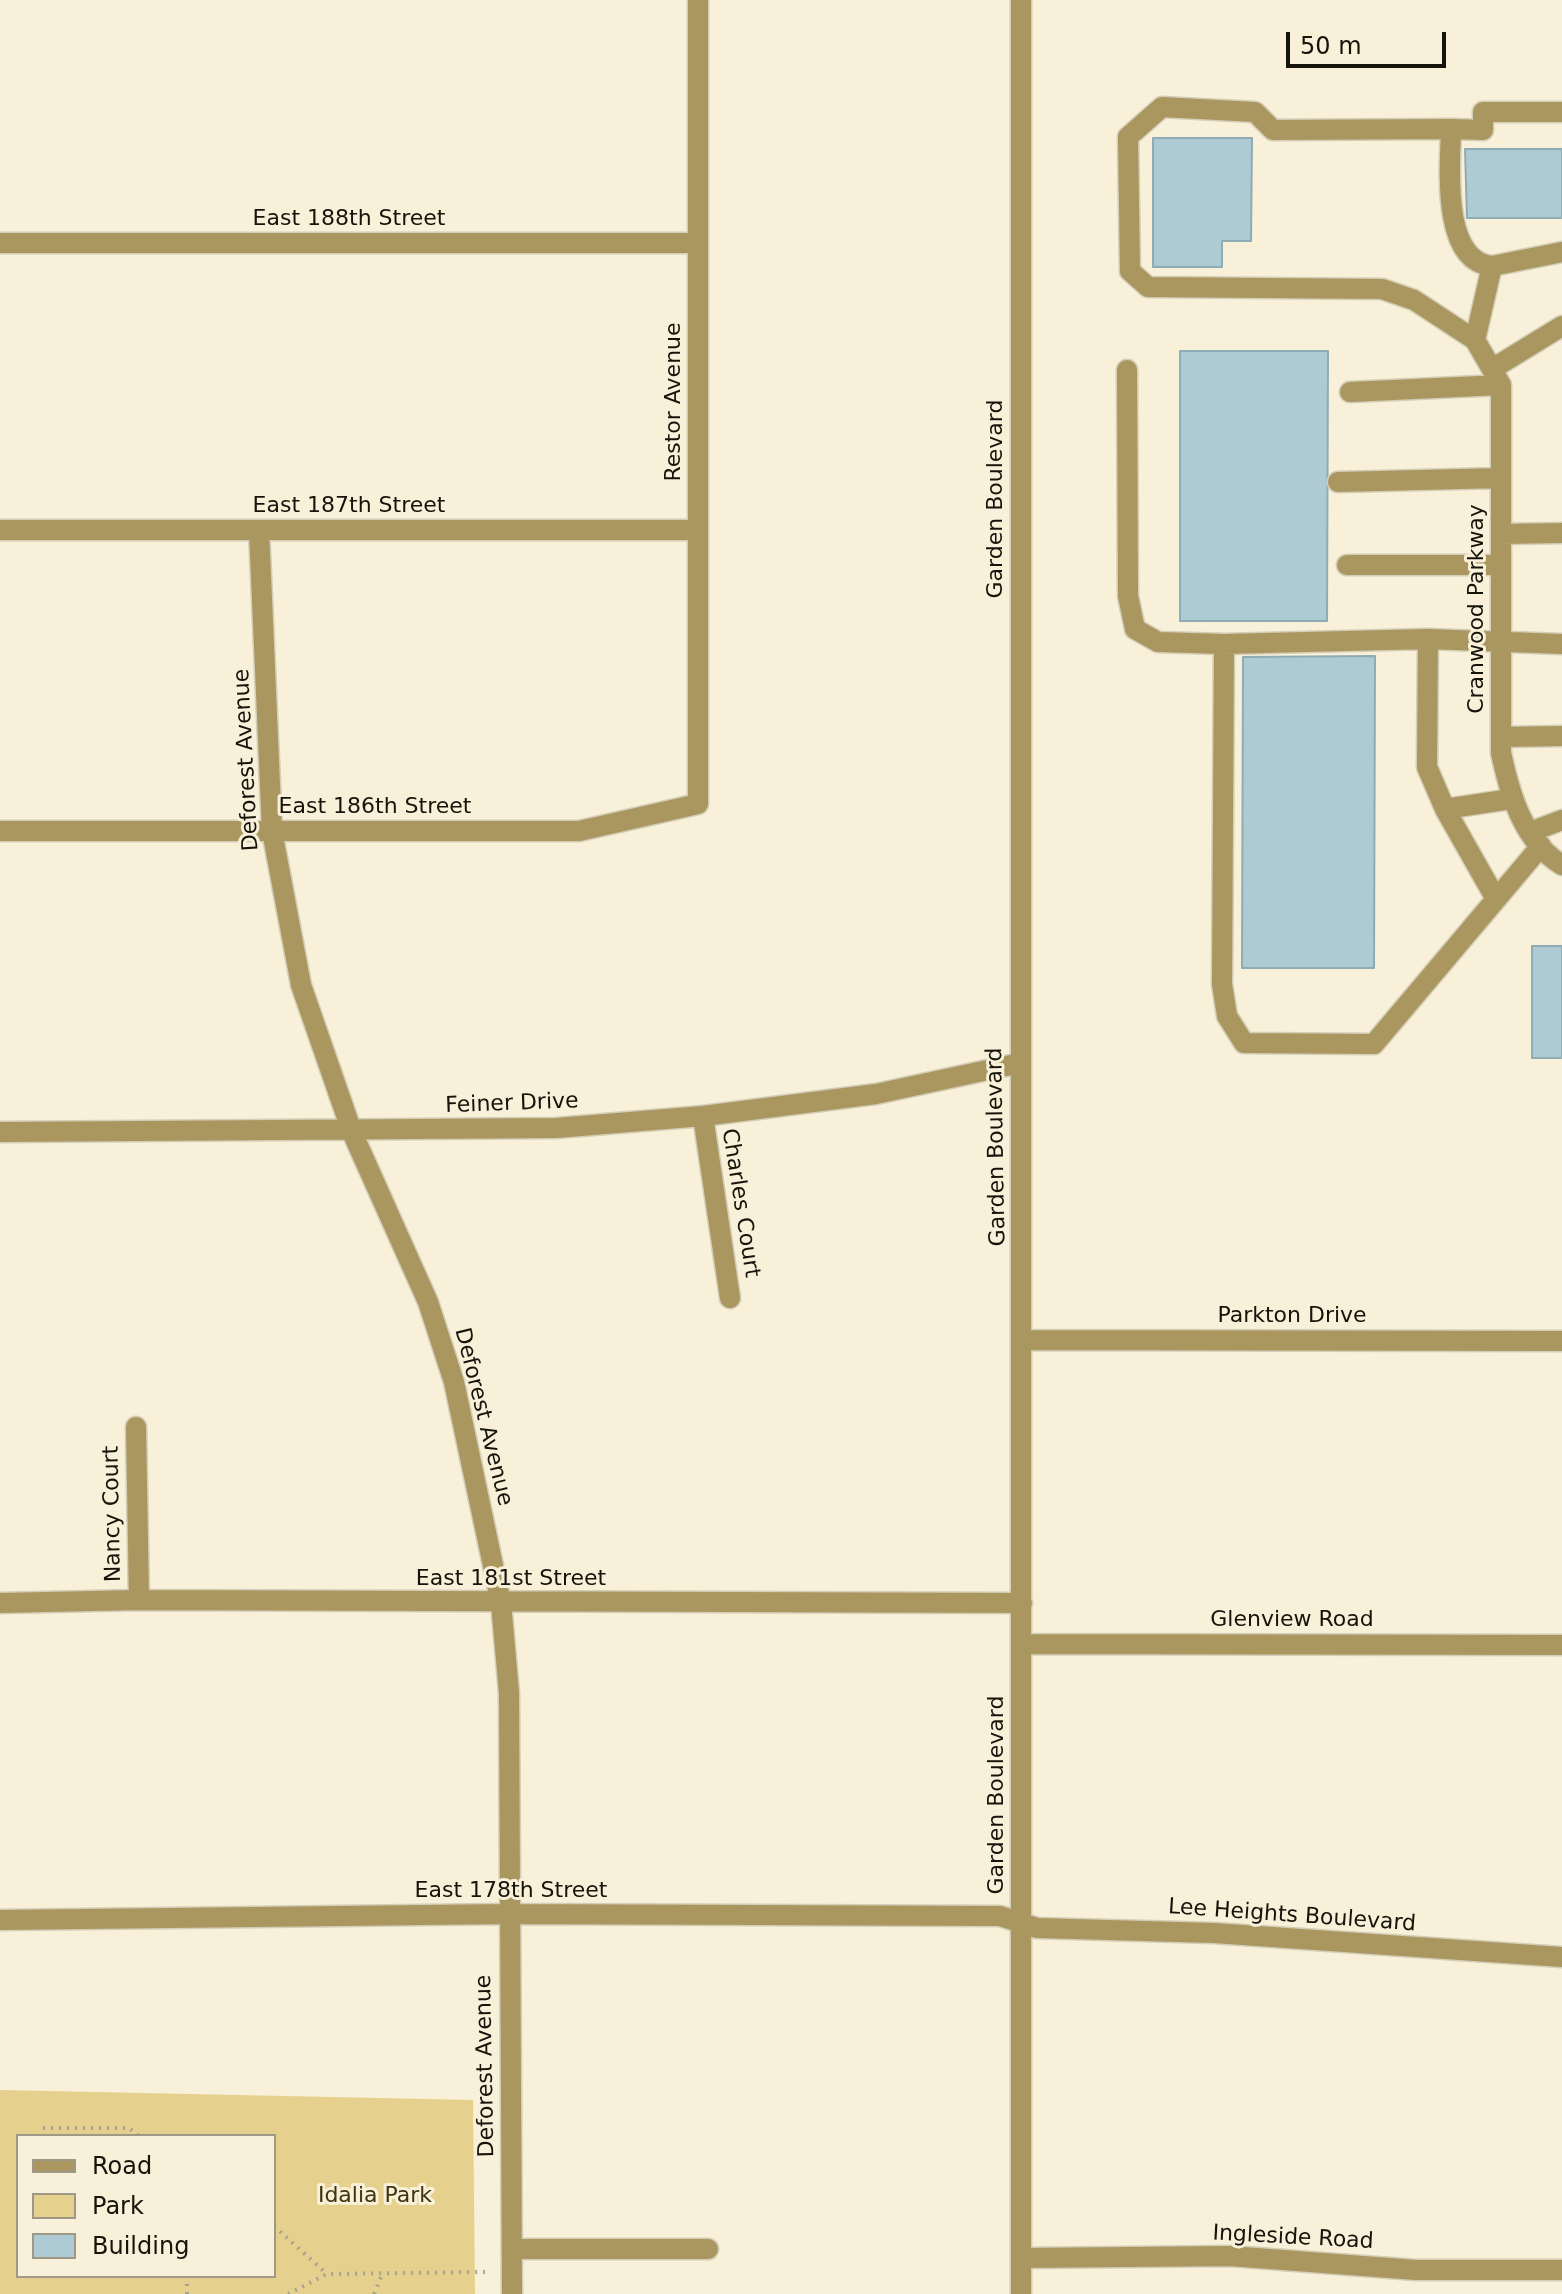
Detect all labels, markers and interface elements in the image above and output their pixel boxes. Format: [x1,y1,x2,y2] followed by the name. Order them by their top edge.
[1290,16,1450,66] scale bar
[1300,32,1362,60] text: 50 m
[253,206,445,232] street label: East 188th Street
[661,322,687,482] street label: Restor Avenue
[983,400,1009,598] street label: Garden Boulevard
[253,493,445,519] street label: East 187th Street
[1464,504,1490,714] street label: Cranwood Parkway
[229,668,265,852] street label: Deforest Avenue
[279,794,471,820] street label: East 186th Street
[982,1047,1012,1247] street label: Garden Boulevard
[445,1088,579,1120] street label: Feiner Drive
[715,1127,765,1279] street label: Charles Court
[1217,1303,1367,1329] street label: Parkton Drive
[448,1325,518,1509] street label: Deforest Avenue
[99,1446,127,1582] street label: Nancy Court
[416,1566,606,1592] street label: East 181st Street
[1210,1607,1374,1633] street label: Glenview Road
[984,1696,1010,1894] street label: Garden Boulevard
[415,1878,607,1904] street label: East 178th Street
[1167,1894,1417,1938] street label: Lee Heights Boulevard
[471,1974,501,2158] street label: Deforest Avenue
[16,2134,276,2278] legend
[92,2152,152,2180] text: Road
[318,2183,432,2209] park label: Idalia Park
[92,2192,144,2220] text: Park
[1212,2221,1374,2255] street label: Ingleside Road
[92,2232,189,2260] text: Building

